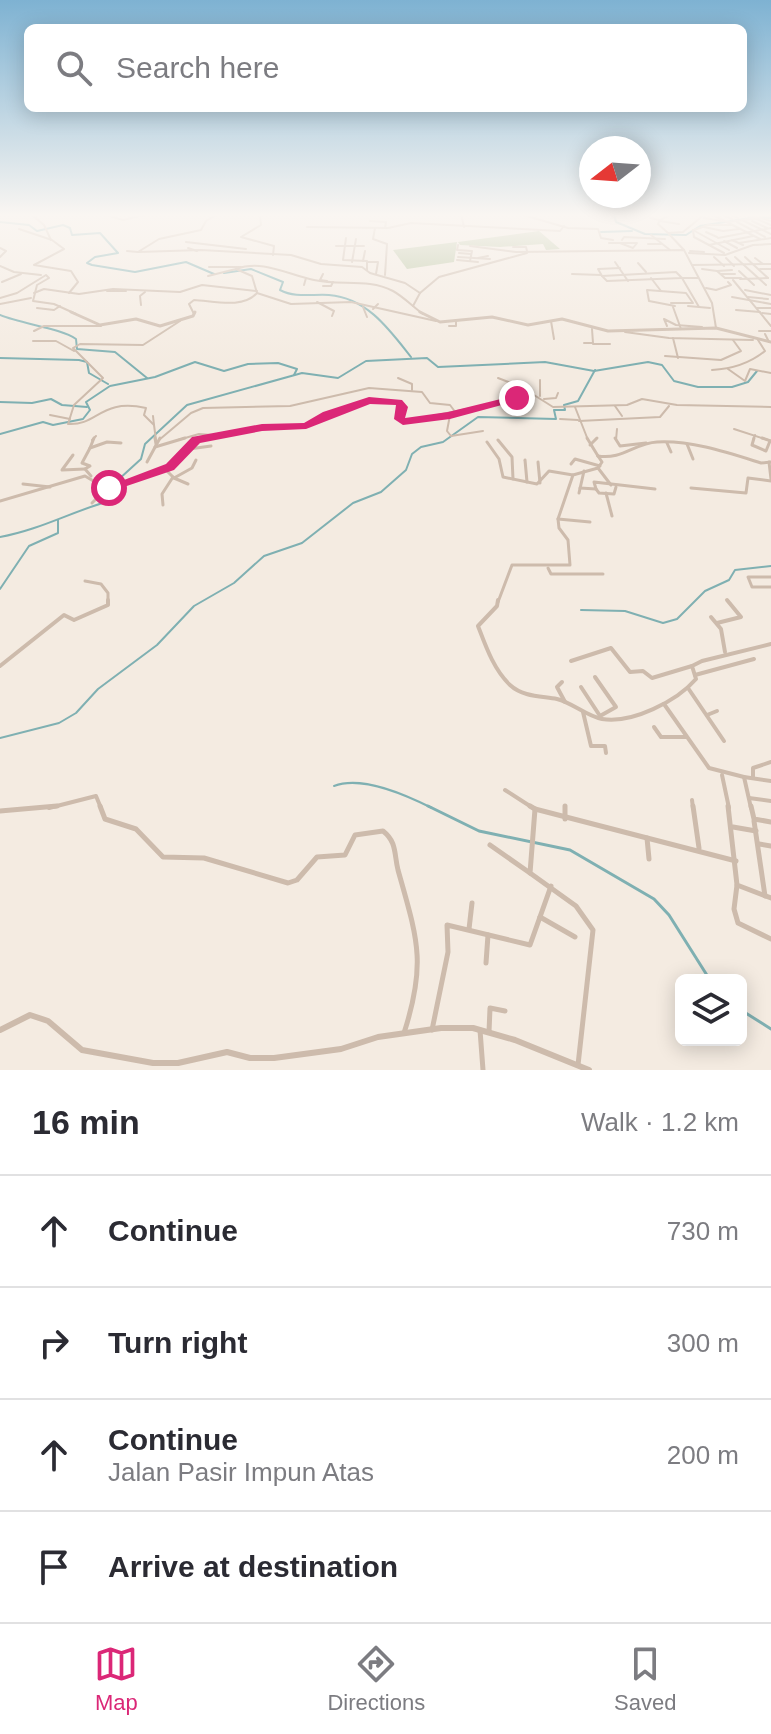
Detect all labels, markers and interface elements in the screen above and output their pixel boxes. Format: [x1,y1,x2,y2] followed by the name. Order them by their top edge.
[24,24,747,112] search box
[52,46,96,90] icon: search
[116,51,279,84] text: Search here
[579,136,651,208] north arrow
[499,380,535,416] route end
[91,470,127,506] route start
[675,974,747,1046] map controls
[675,974,747,1046] button: layers
[32,1103,140,1141] text: 16 min
[581,1107,739,1137] text: Walk · 1.2 km
[32,1209,76,1253] icon: ahead
[108,1214,238,1247] text: Continue
[667,1216,739,1246] text: 730 m
[32,1321,76,1365] icon: right
[108,1326,247,1359] text: Turn right
[667,1328,739,1358] text: 300 m
[108,1423,238,1456] text: Continue
[32,1433,76,1477] icon: ahead
[667,1440,739,1470] text: 200 m
[108,1457,374,1487] text: Jalan Pasir Impun Atas
[32,1545,76,1589] icon: arrive
[108,1550,398,1583] text: Arrive at destination
[94,1642,138,1716] tab: Map
[327,1642,425,1716] tab: Directions
[614,1642,677,1716] tab: Saved

